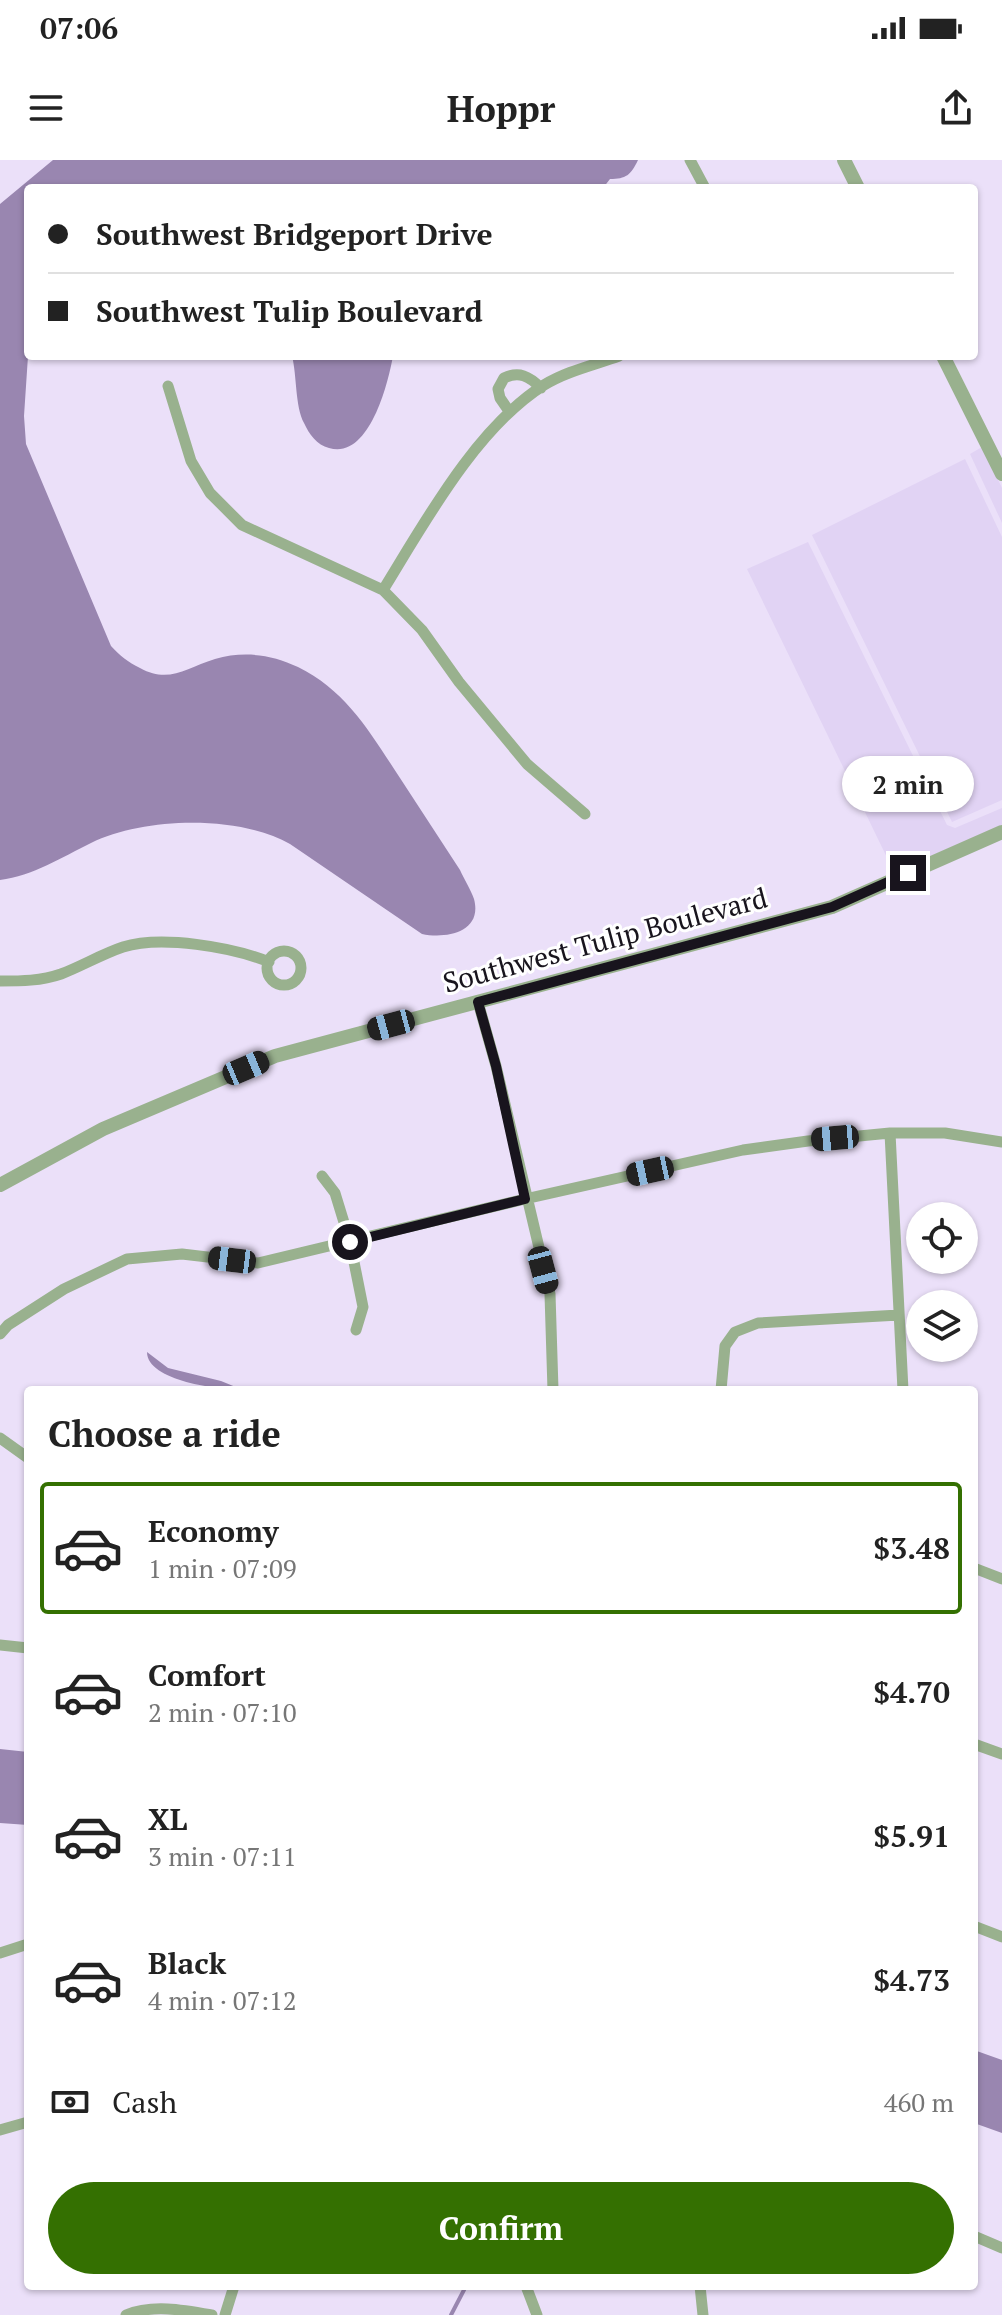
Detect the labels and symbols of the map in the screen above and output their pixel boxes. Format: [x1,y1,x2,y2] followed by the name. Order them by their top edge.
[842,757,974,813] callout: 2 min
[890,855,926,891] route end
[439,878,771,1001] street label: Southwest Tulip Boulevard
[365,1007,417,1043] car
[219,1048,273,1088] car
[810,1124,860,1152] car
[624,1154,676,1188] car
[332,1224,368,1260] route start
[525,1244,561,1296] car
[207,1245,257,1275] car

